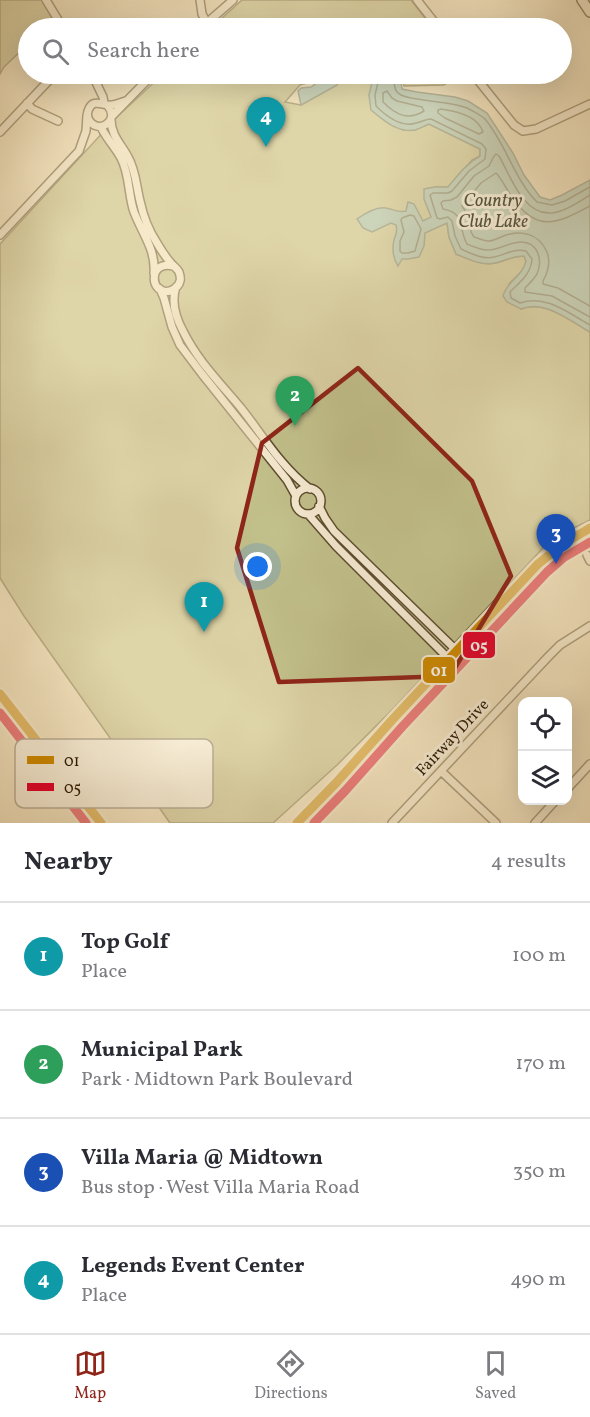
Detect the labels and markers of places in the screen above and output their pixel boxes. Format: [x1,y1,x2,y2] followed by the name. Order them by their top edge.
[246,98,286,147] pin: 4
[276,376,314,426] pin: 2
[536,514,576,564] pin: 3
[184,582,224,632] pin: 1

